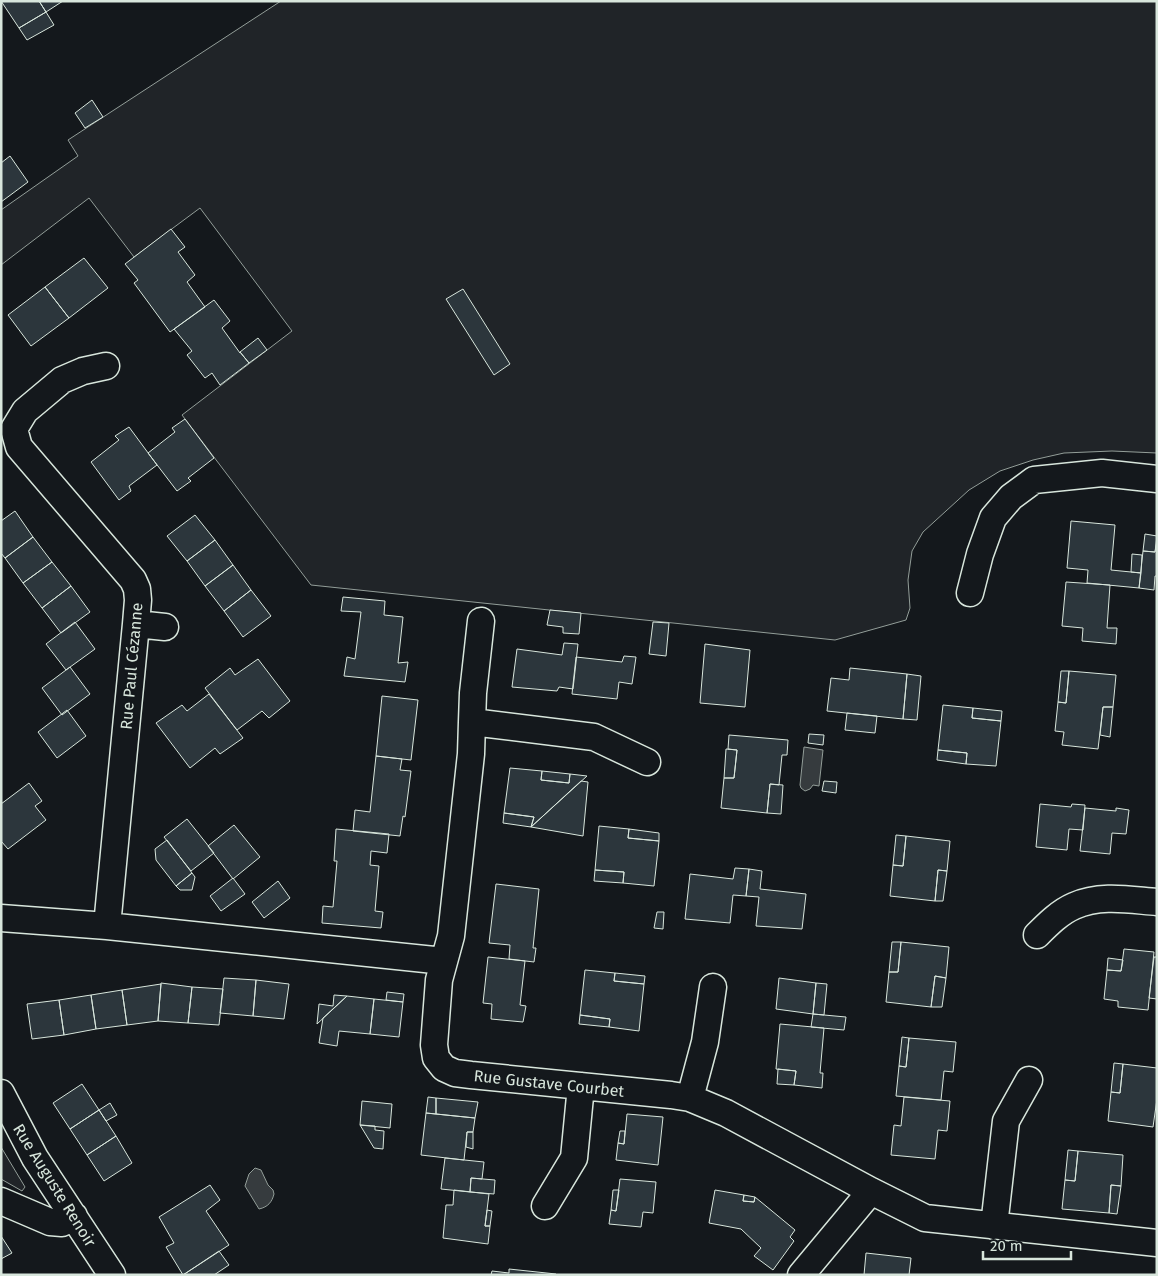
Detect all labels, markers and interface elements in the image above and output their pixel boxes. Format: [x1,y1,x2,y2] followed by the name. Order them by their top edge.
[116,602,147,730] street label: Rue Paul Cézanne
[473,1066,625,1101] street label: Rue Gustave Courbet
[9,1120,101,1251] street label: Rue Auguste Renoir
[983,1228,1070,1260] scale bar
[990,1237,1023,1255] text: 20 m

